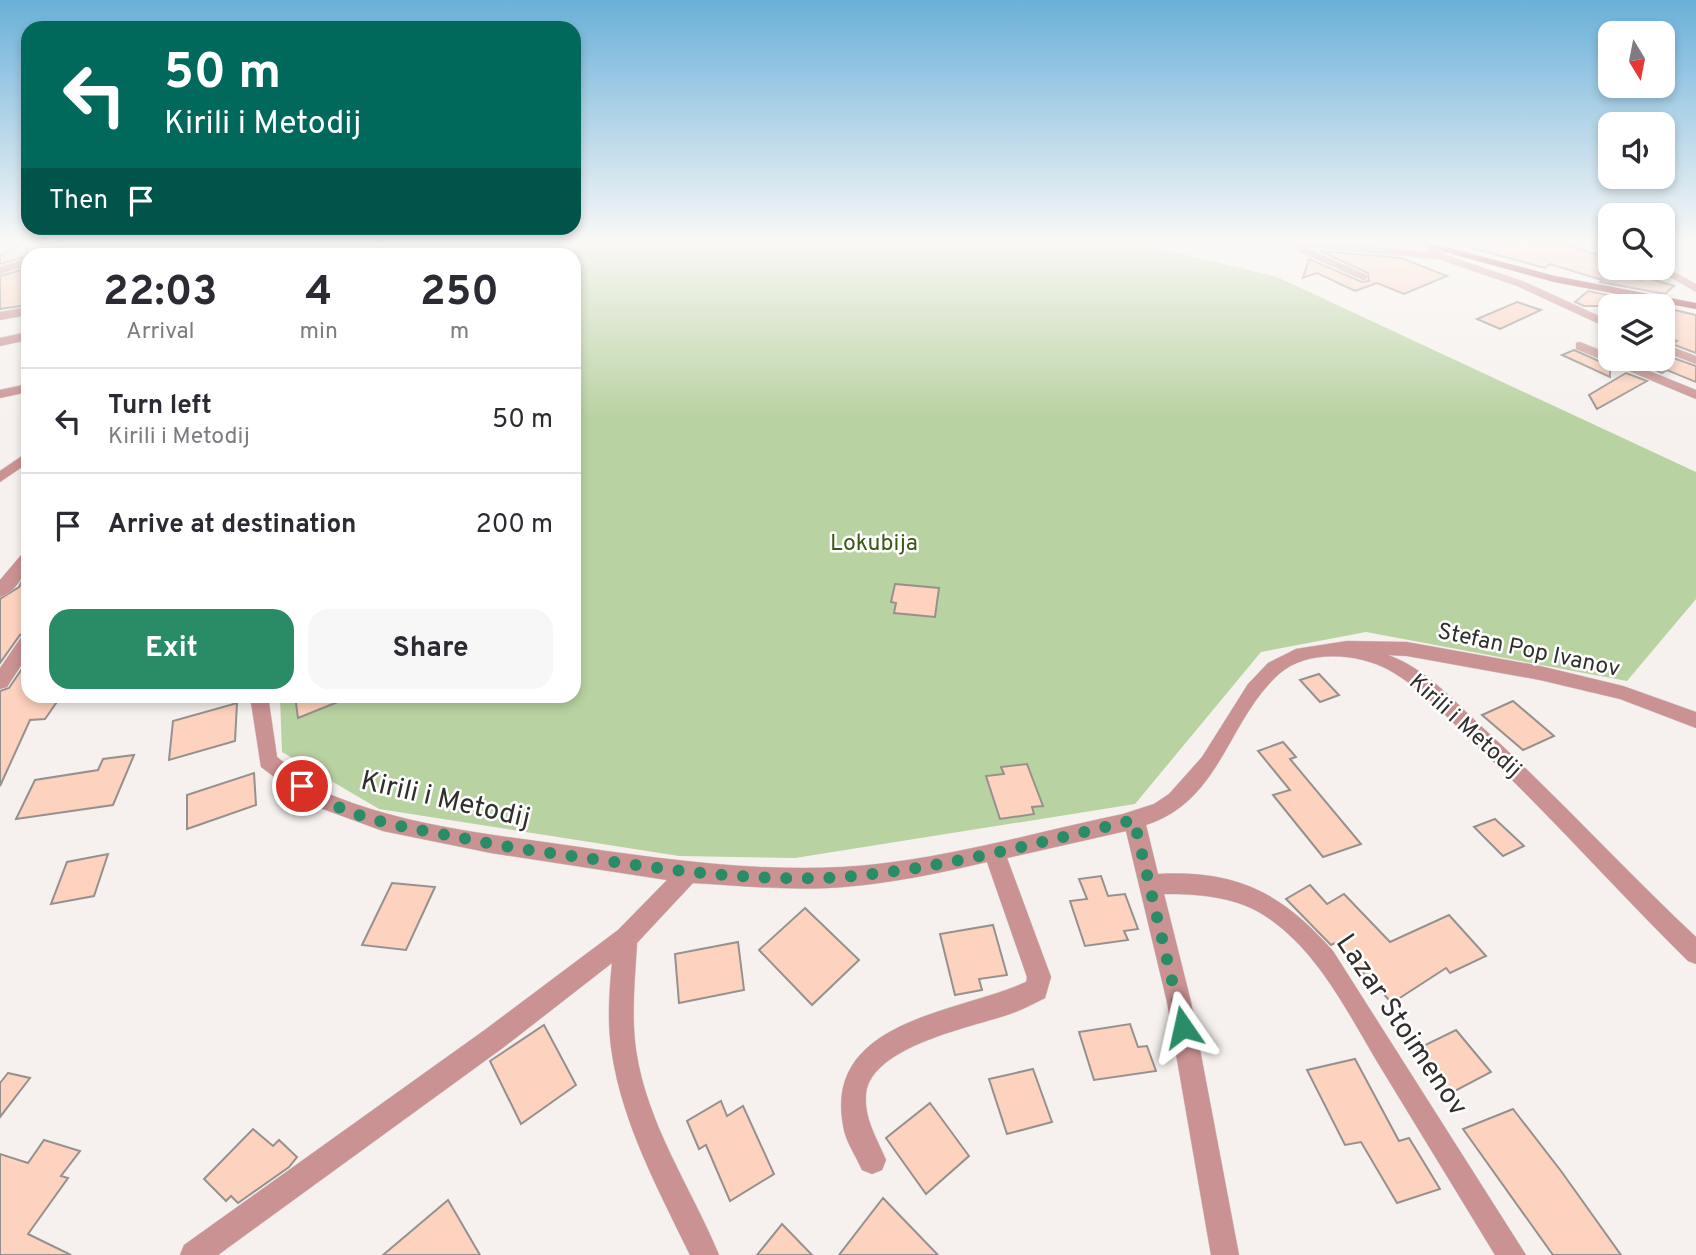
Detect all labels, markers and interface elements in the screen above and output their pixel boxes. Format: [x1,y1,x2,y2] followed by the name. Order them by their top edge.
[1598,21,1675,98] north arrow
[1598,21,1675,371] map controls
[164,44,281,106] text: 50 m
[49,49,140,140] icon: left
[164,105,361,145] text: Kirili i Metodij
[1598,112,1675,189] button: sound
[122,182,160,220] icon: arrive
[49,185,108,218] text: Then
[1598,203,1675,280] button: search
[103,267,217,320] text: 22:03
[305,267,332,320] text: 4
[420,267,499,320] text: 250
[1598,294,1675,371] button: layers
[126,318,195,347] text: Arrival
[300,318,338,347] text: min
[450,318,469,347] text: m
[108,390,212,423] text: Turn left
[49,402,87,440] icon: left
[492,404,553,437] text: 50 m
[108,423,250,452] text: Kirili i Metodij
[49,507,87,545] icon: arrive
[108,509,356,542] text: Arrive at destination
[476,509,553,542] text: 200 m
[830,530,918,559] park label: Lokubija
[49,609,294,689] button: Exit
[308,609,553,689] button: Share
[1435,618,1623,685] street label: Stefan Pop Ivanov
[1402,669,1527,785] street label: Kirili i Metodij
[272,756,332,816] pin
[357,764,534,838] street label: Kirili i Metodij
[283,767,321,805] icon: arrive
[1326,928,1475,1124] street label: Lazar Stoimenov
[1146,990,1220,1064] position arrow

